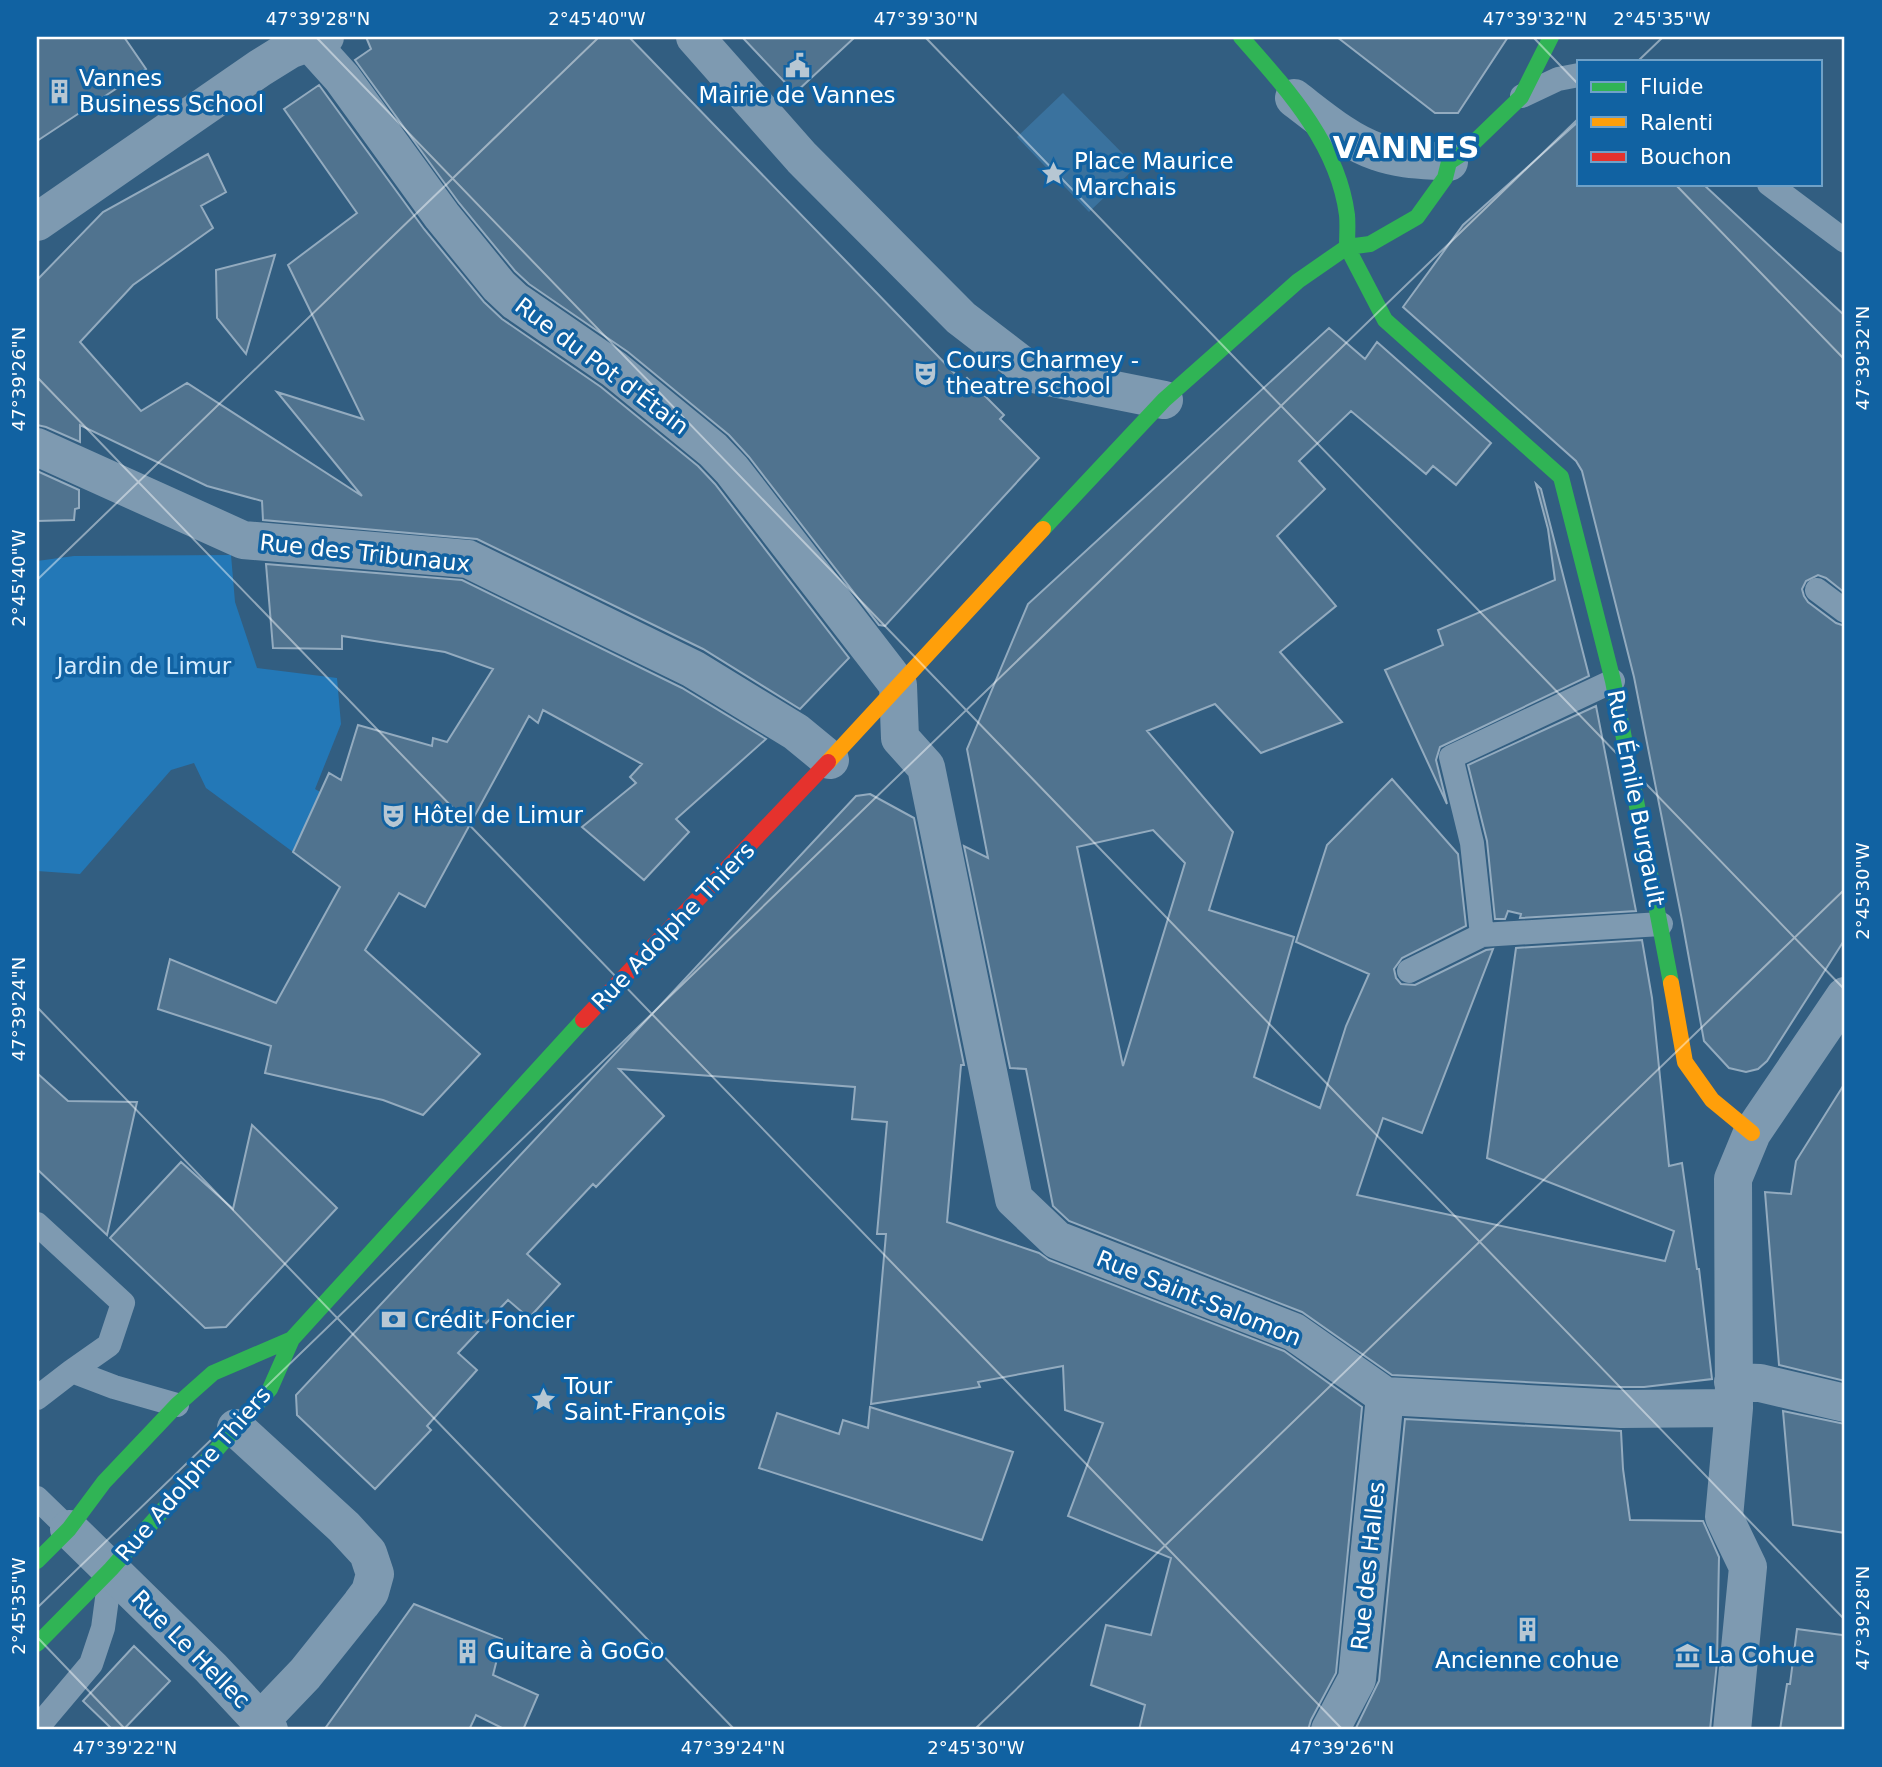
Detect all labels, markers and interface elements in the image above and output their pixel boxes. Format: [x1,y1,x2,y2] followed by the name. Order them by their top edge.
[266,8,370,29] text: 47°39'28"N
[548,8,646,29] text: 2°45'40"W
[874,8,978,29] text: 47°39'30"N
[1483,8,1587,29] text: 47°39'32"N
[1613,8,1711,29] text: 2°45'35"W
[783,51,811,79] public building icon: Mairie de Vannes
[1577,60,1822,186] legend
[79,65,264,117] place label: Vannes Business School
[1640,75,1703,99] text: Fluide
[45,77,73,105] building icon: Vannes Business School
[698,82,896,108] place label: Mairie de Vannes
[1640,111,1713,135] text: Ralenti
[1333,130,1481,165] district label: VANNES
[1640,145,1732,169] text: Bouchon
[1074,148,1234,200] place label: Place Maurice Marchais
[1040,160,1068,188] place icon: Place Maurice Marchais
[510,291,694,440] street label: Rue du Pot d'Étain
[1852,306,1873,410] text: 47°39'32"N
[8,327,29,431] text: 47°39'26"N
[946,347,1139,399] place label: Cours Charmey - theatre school
[912,359,940,387] theatre icon: Cours Charmey - theatre school
[8,529,29,627] text: 2°45'40"W
[258,529,472,577] street label: Rue des Tribunaux
[55,653,232,679] park label: Jardin de Limur
[1602,687,1671,909] street label: Rue Émile Burgault
[379,801,407,829] theatre icon: Hôtel de Limur
[413,802,583,828] place label: Hôtel de Limur
[586,837,760,1015] street label: Rue Adolphe Thiers
[1852,842,1873,940] text: 2°45'30"W
[8,957,29,1061] text: 47°39'24"N
[1093,1245,1305,1351] street label: Rue Saint-Salomon
[380,1306,408,1334] bank icon: Crédit Foncier
[414,1307,575,1333] place label: Crédit Foncier
[563,1373,726,1425] place label: Tour Saint-François
[110,1381,276,1567] street label: Rue Adolphe Thiers
[530,1385,558,1413] place icon: Tour Saint-François
[1346,1480,1390,1652] street label: Rue des Halles
[8,1557,29,1655] text: 2°45'35"W
[1852,1566,1873,1670] text: 47°39'28"N
[127,1585,255,1713] street label: Rue Le Hellec
[1513,1616,1541,1644] building icon: Ancienne cohue
[453,1637,481,1665] building icon: Guitare à GoGo
[487,1638,665,1664] place label: Guitare à GoGo
[1673,1641,1701,1669] museum icon: La Cohue
[1707,1642,1815,1668] place label: La Cohue
[1435,1647,1619,1673] place label: Ancienne cohue
[73,1737,177,1758] text: 47°39'22"N
[681,1737,785,1758] text: 47°39'24"N
[927,1737,1025,1758] text: 2°45'30"W
[1290,1737,1394,1758] text: 47°39'26"N

